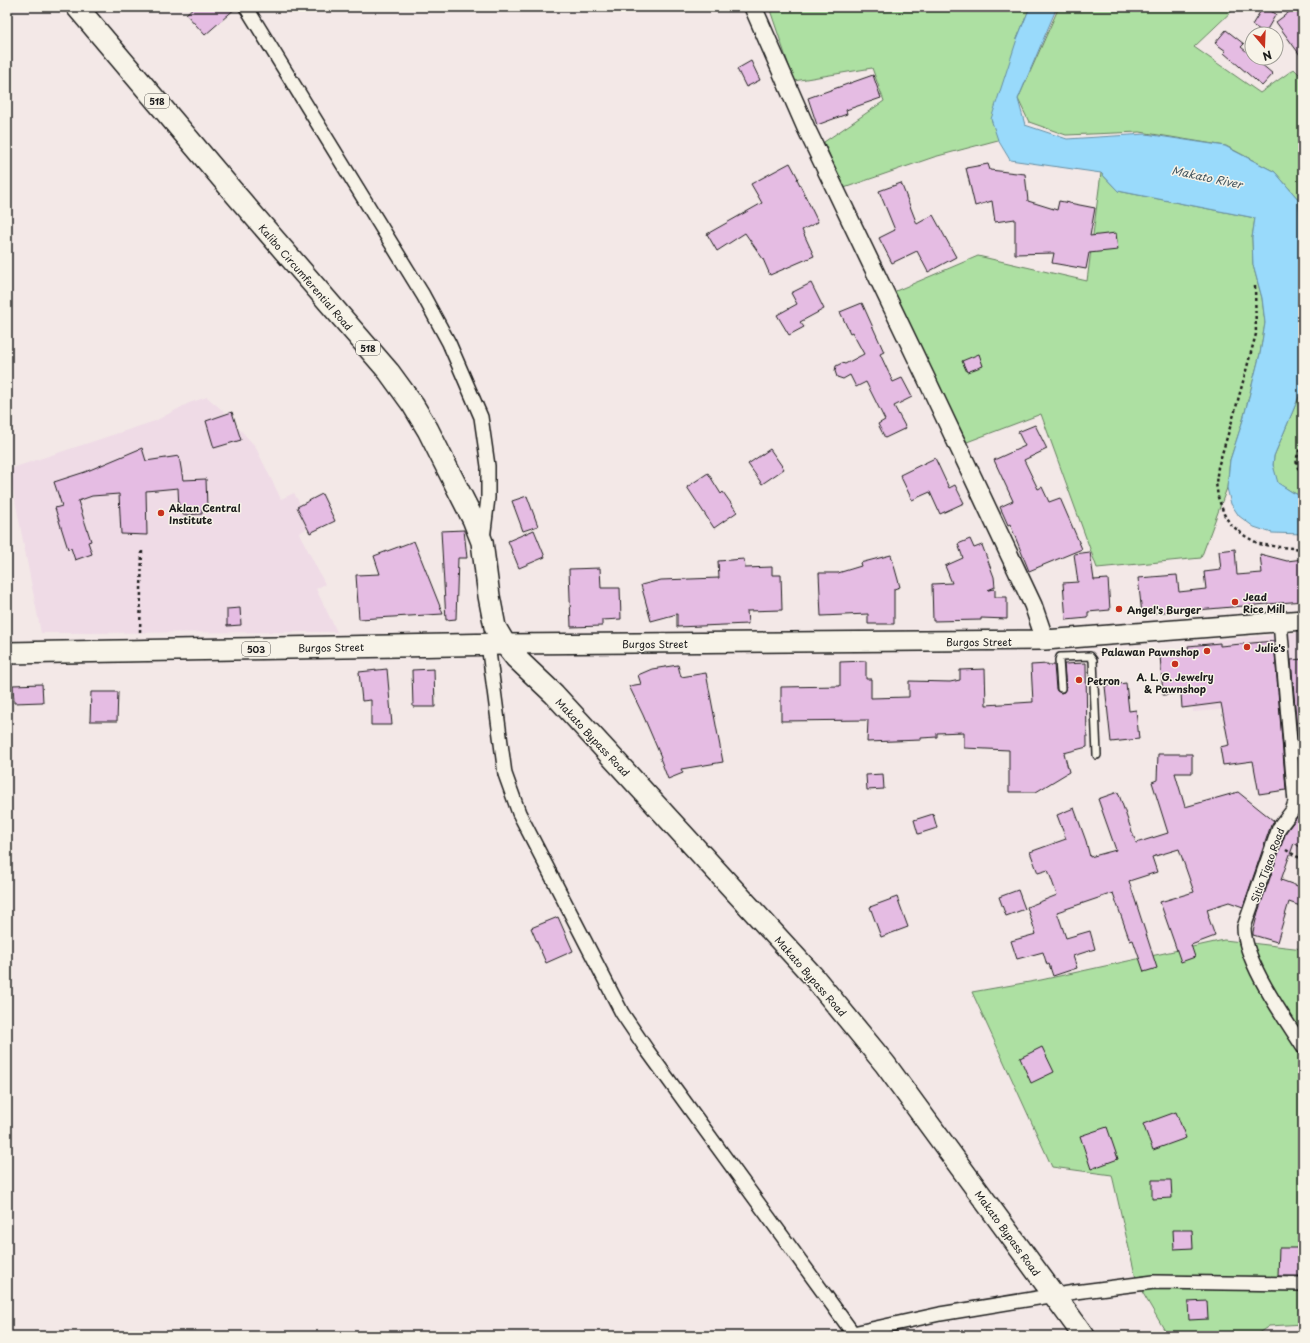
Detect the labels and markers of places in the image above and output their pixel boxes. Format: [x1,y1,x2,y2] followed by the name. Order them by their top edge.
[168,500,241,527] place label: Aklan Central Institute
[156,508,166,518] marker: Aklan Central Institute
[1243,589,1285,616] place label: Jead Rice Mill
[1230,597,1240,607] marker: Jead Rice Mill
[1127,602,1202,617] place label: Angel's Burger
[1114,604,1124,614] marker: Angel's Burger
[1255,640,1286,655] place label: Julie's
[1242,642,1252,652] marker: Julie's
[1101,644,1199,659] place label: Palawan Pawnshop
[1202,646,1212,656] marker: Palawan Pawnshop
[1170,659,1180,669] marker: A. L. G. Jewelry & Pawnshop
[1135,669,1214,696] place label: A. L. G. Jewelry & Pawnshop
[1087,673,1120,688] place label: Petron
[1074,675,1084,685] marker: Petron

